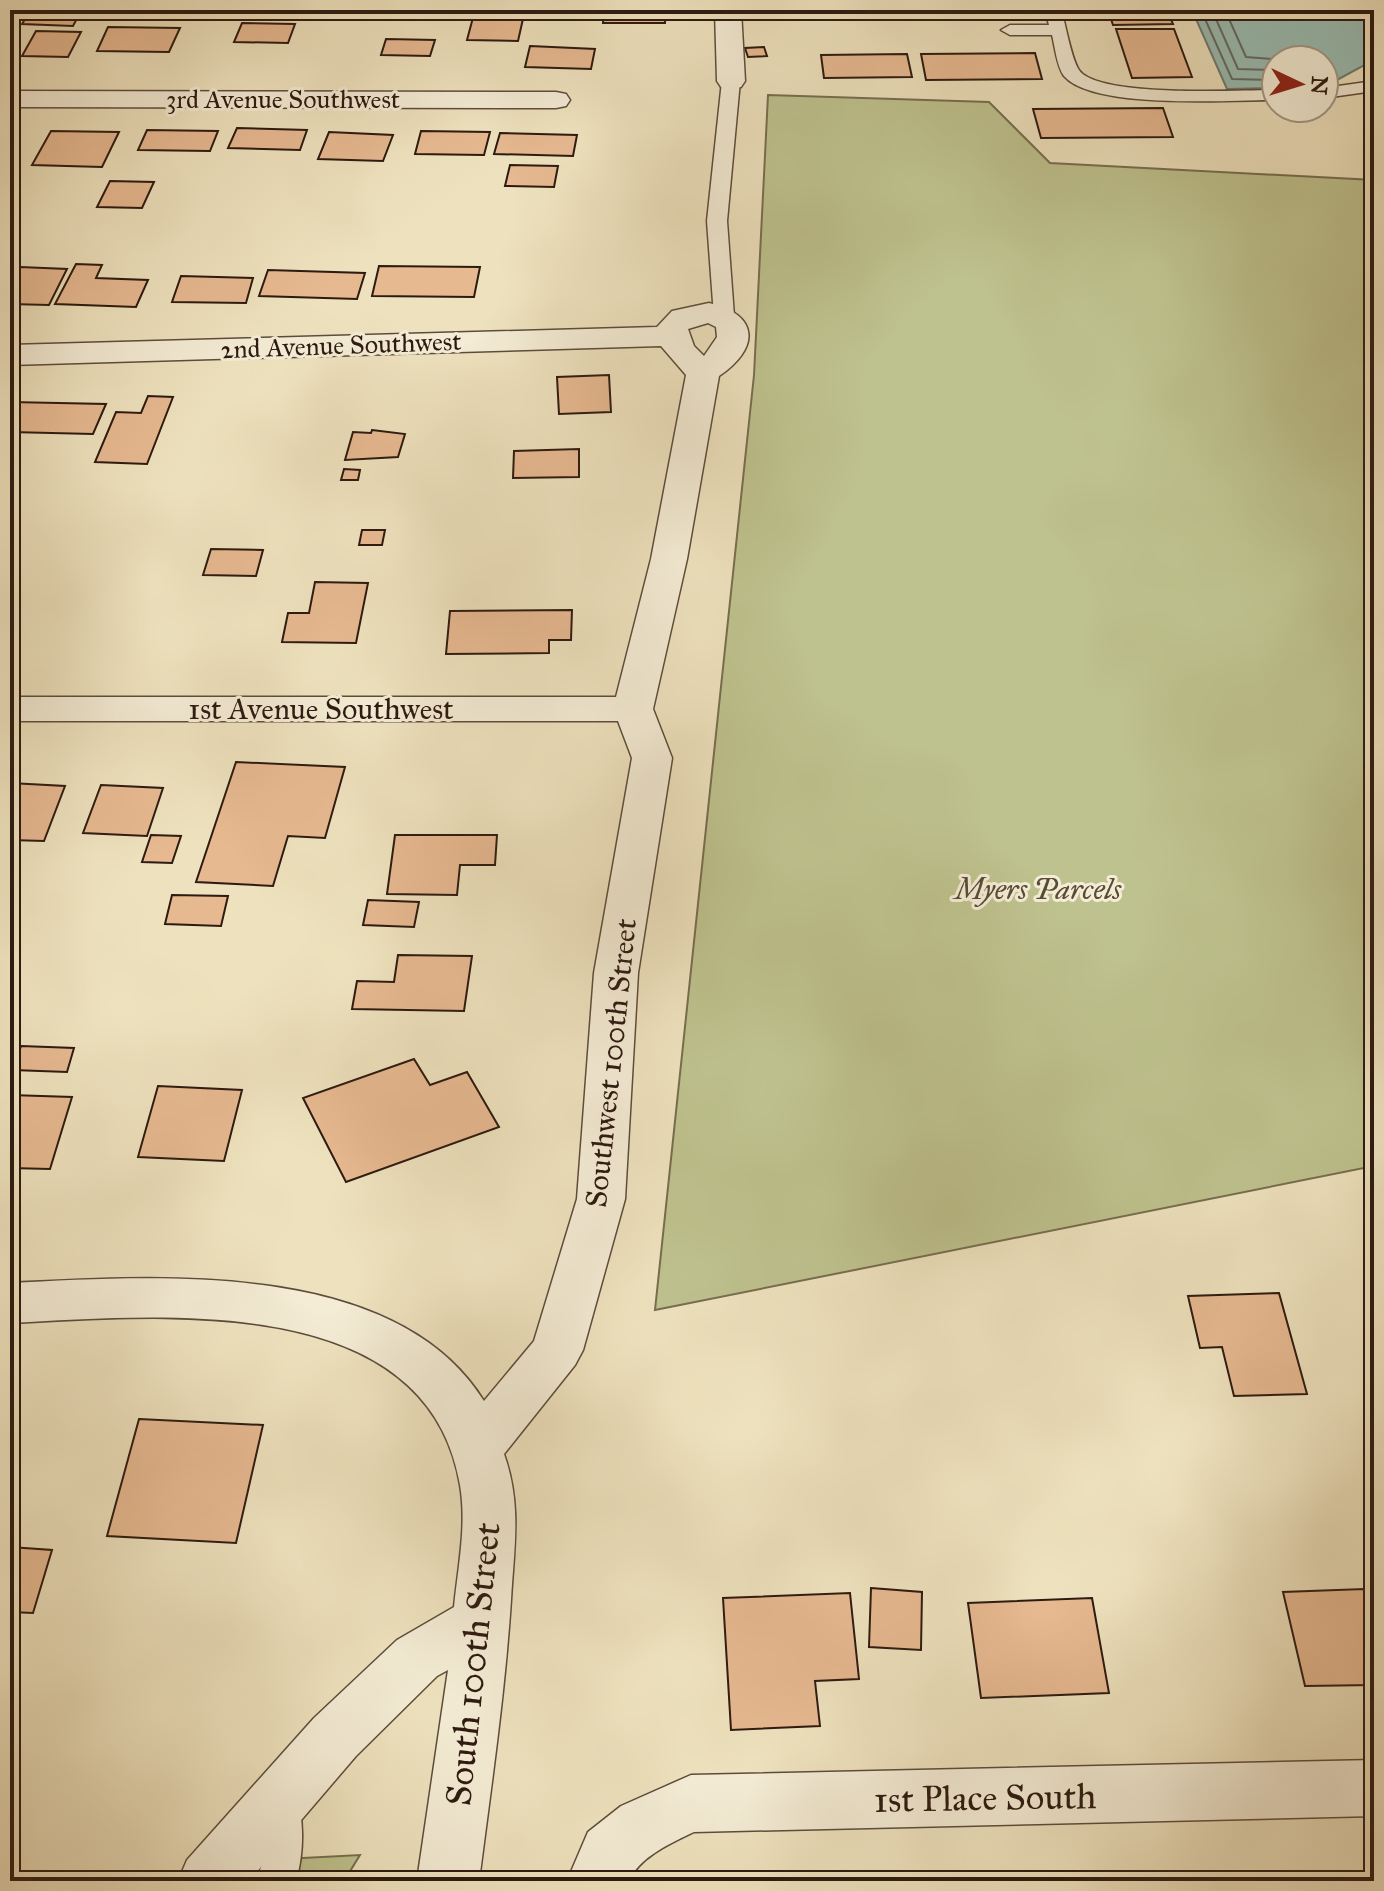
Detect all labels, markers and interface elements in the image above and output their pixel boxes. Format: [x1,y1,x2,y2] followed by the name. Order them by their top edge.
[1260,44,1340,124] north arrow
[1305,75,1334,96] text: N
[166,83,400,115] street label: 3rd Avenue Southwest
[220,325,462,365] street label: 2nd Avenue Southwest
[188,691,454,727] street label: 1st Avenue Southwest
[952,871,1123,907] park label: Myers Parcels
[578,916,644,1209] street label: Southwest 100th Street
[436,1520,510,1808] street label: South 100th Street
[873,1774,1097,1822] street label: 1st Place South

